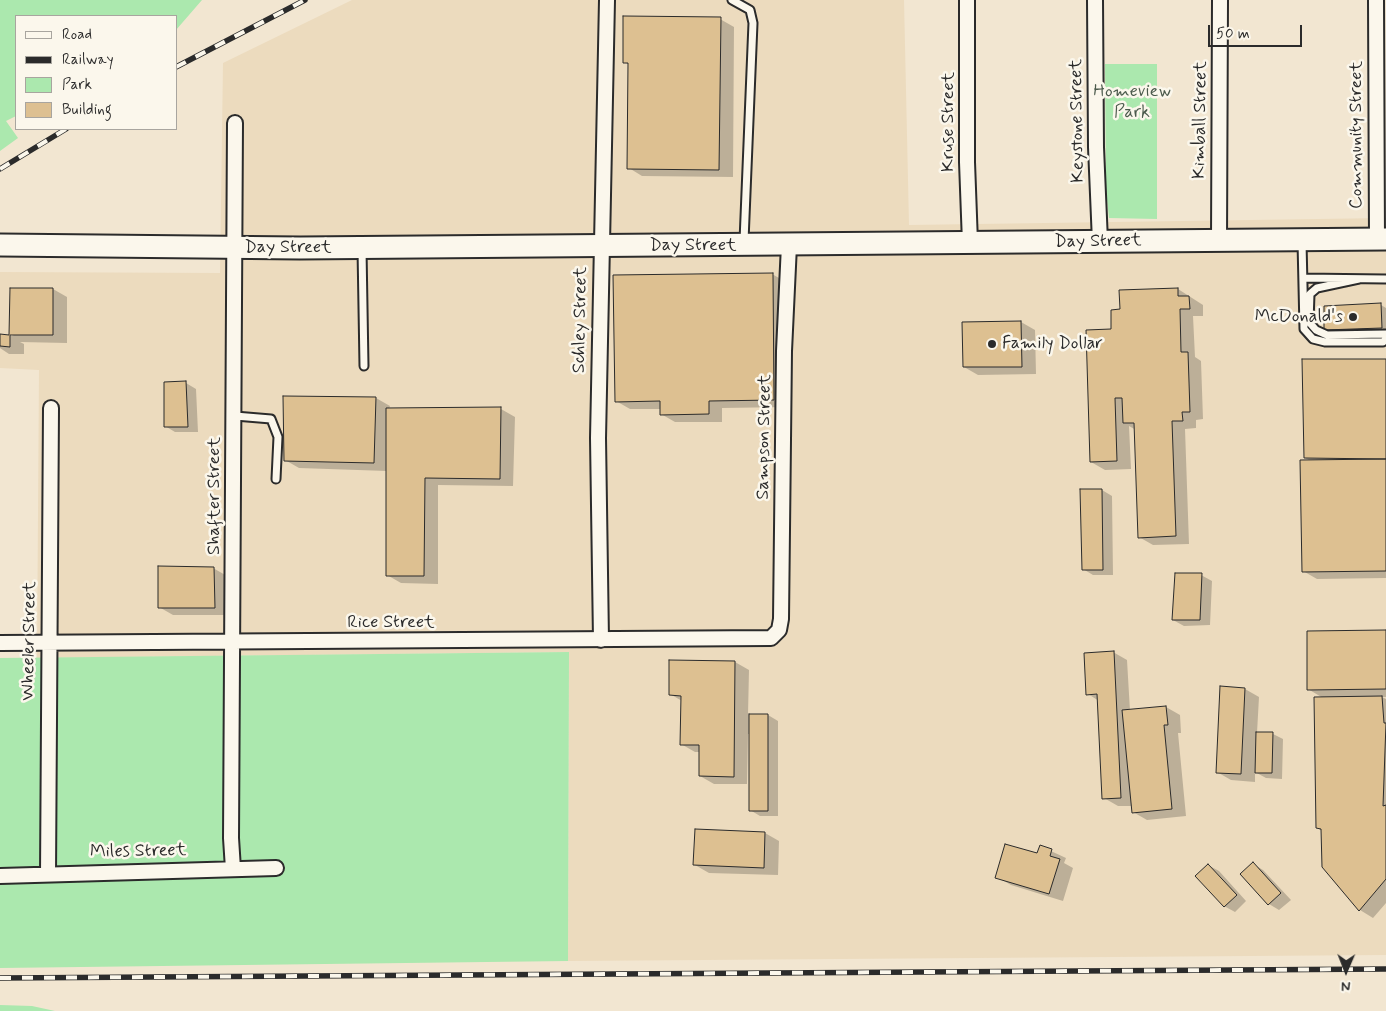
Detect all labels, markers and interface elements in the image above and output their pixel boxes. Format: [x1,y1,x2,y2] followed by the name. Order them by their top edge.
[15,15,178,130] legend
[1211,15,1305,47] scale bar
[1216,24,1250,44] text: 50 m
[62,25,92,45] text: Road
[62,50,114,70] text: Railway
[1066,59,1090,183] street label: Keystone Street
[1189,61,1213,179] street label: Kimball Street
[1346,61,1368,209] street label: Community Street
[938,72,960,172] street label: Kruse Street
[62,75,92,95] text: Park
[1093,81,1171,124] park label: Homeview Park
[62,100,112,120] text: Building
[1054,230,1142,254] street label: Day Street
[649,235,737,257] street label: Day Street
[244,237,332,259] street label: Day Street
[569,267,593,373] street label: Schley Street
[1255,306,1343,328] place label: McDonald's
[1347,311,1359,323] marker: McDonald's
[1002,333,1103,355] place label: Family Dollar
[986,338,998,350] marker: Family Dollar
[753,374,777,500] street label: Sampson Street
[204,437,226,555] street label: Shafter Street
[18,581,42,701] street label: Wheeler Street
[347,612,435,634] street label: Rice Street
[90,840,186,864] street label: Miles Street
[1321,946,1371,996] north arrow
[1341,977,1351,995] text: N

